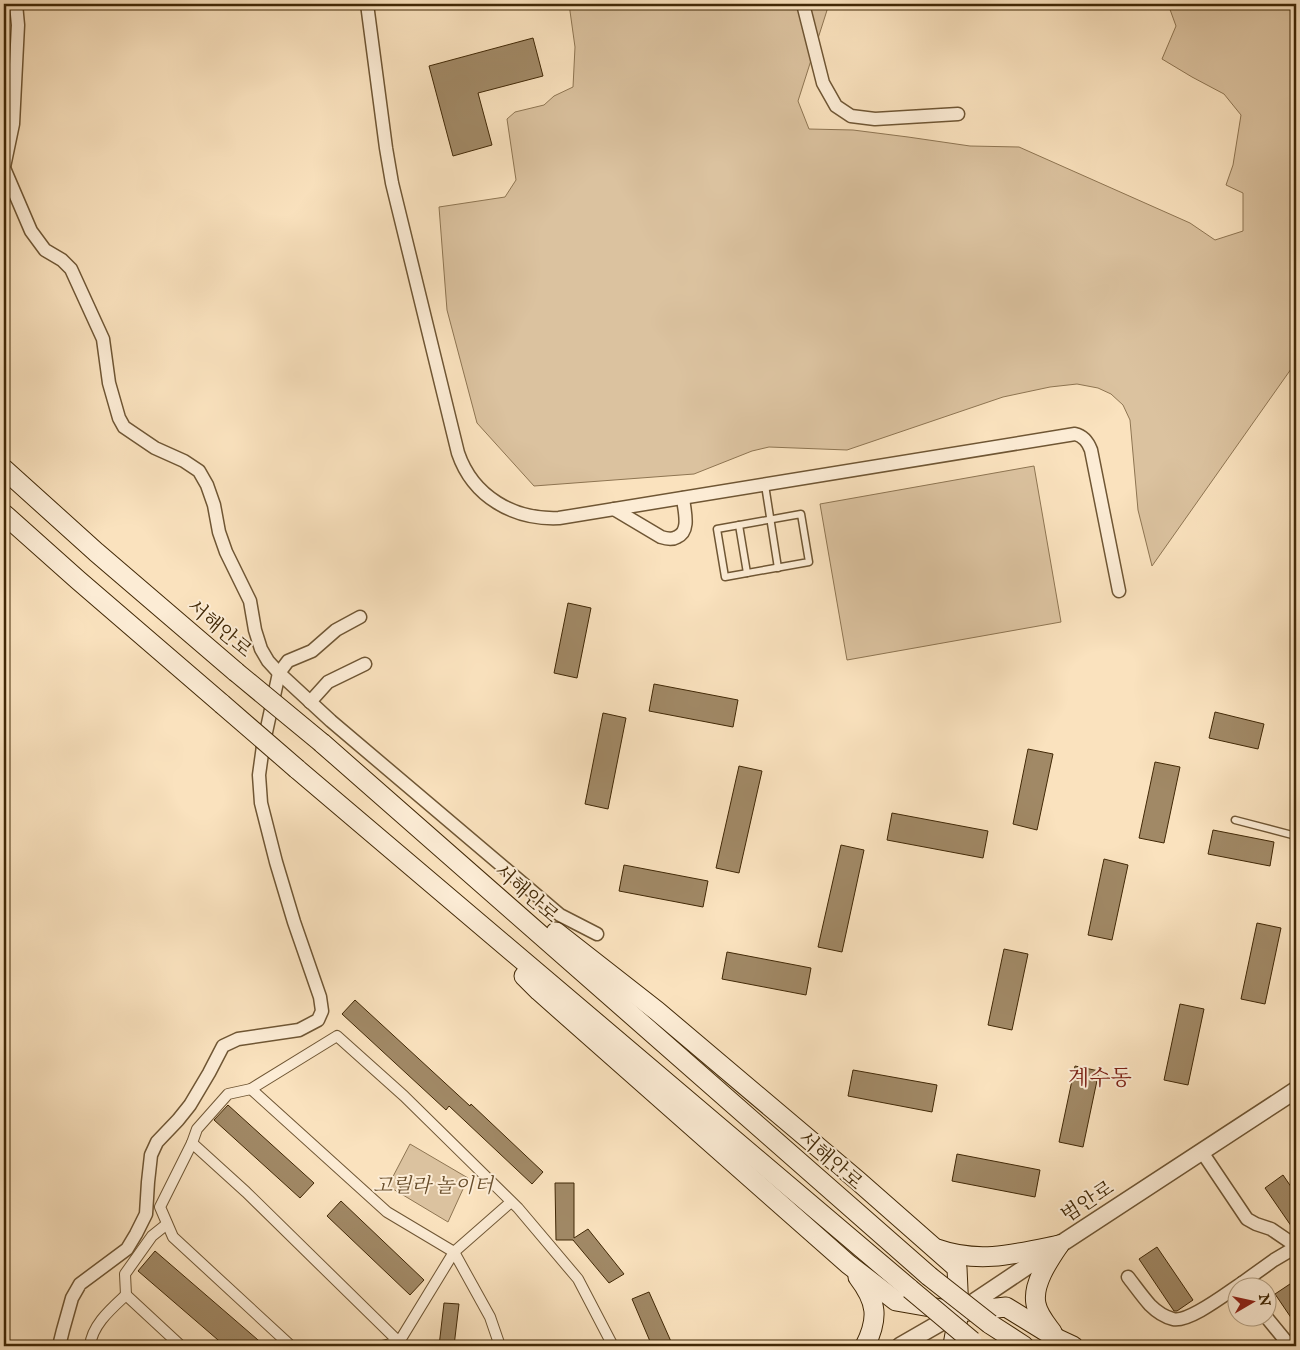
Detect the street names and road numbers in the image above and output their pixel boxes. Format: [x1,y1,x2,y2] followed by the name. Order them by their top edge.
[181,595,257,664] street label: 서해안로
[489,859,563,929] street label: 서해안로
[793,1126,867,1196] street label: 서해안로
[1057,1176,1119,1229] street label: 범안로

